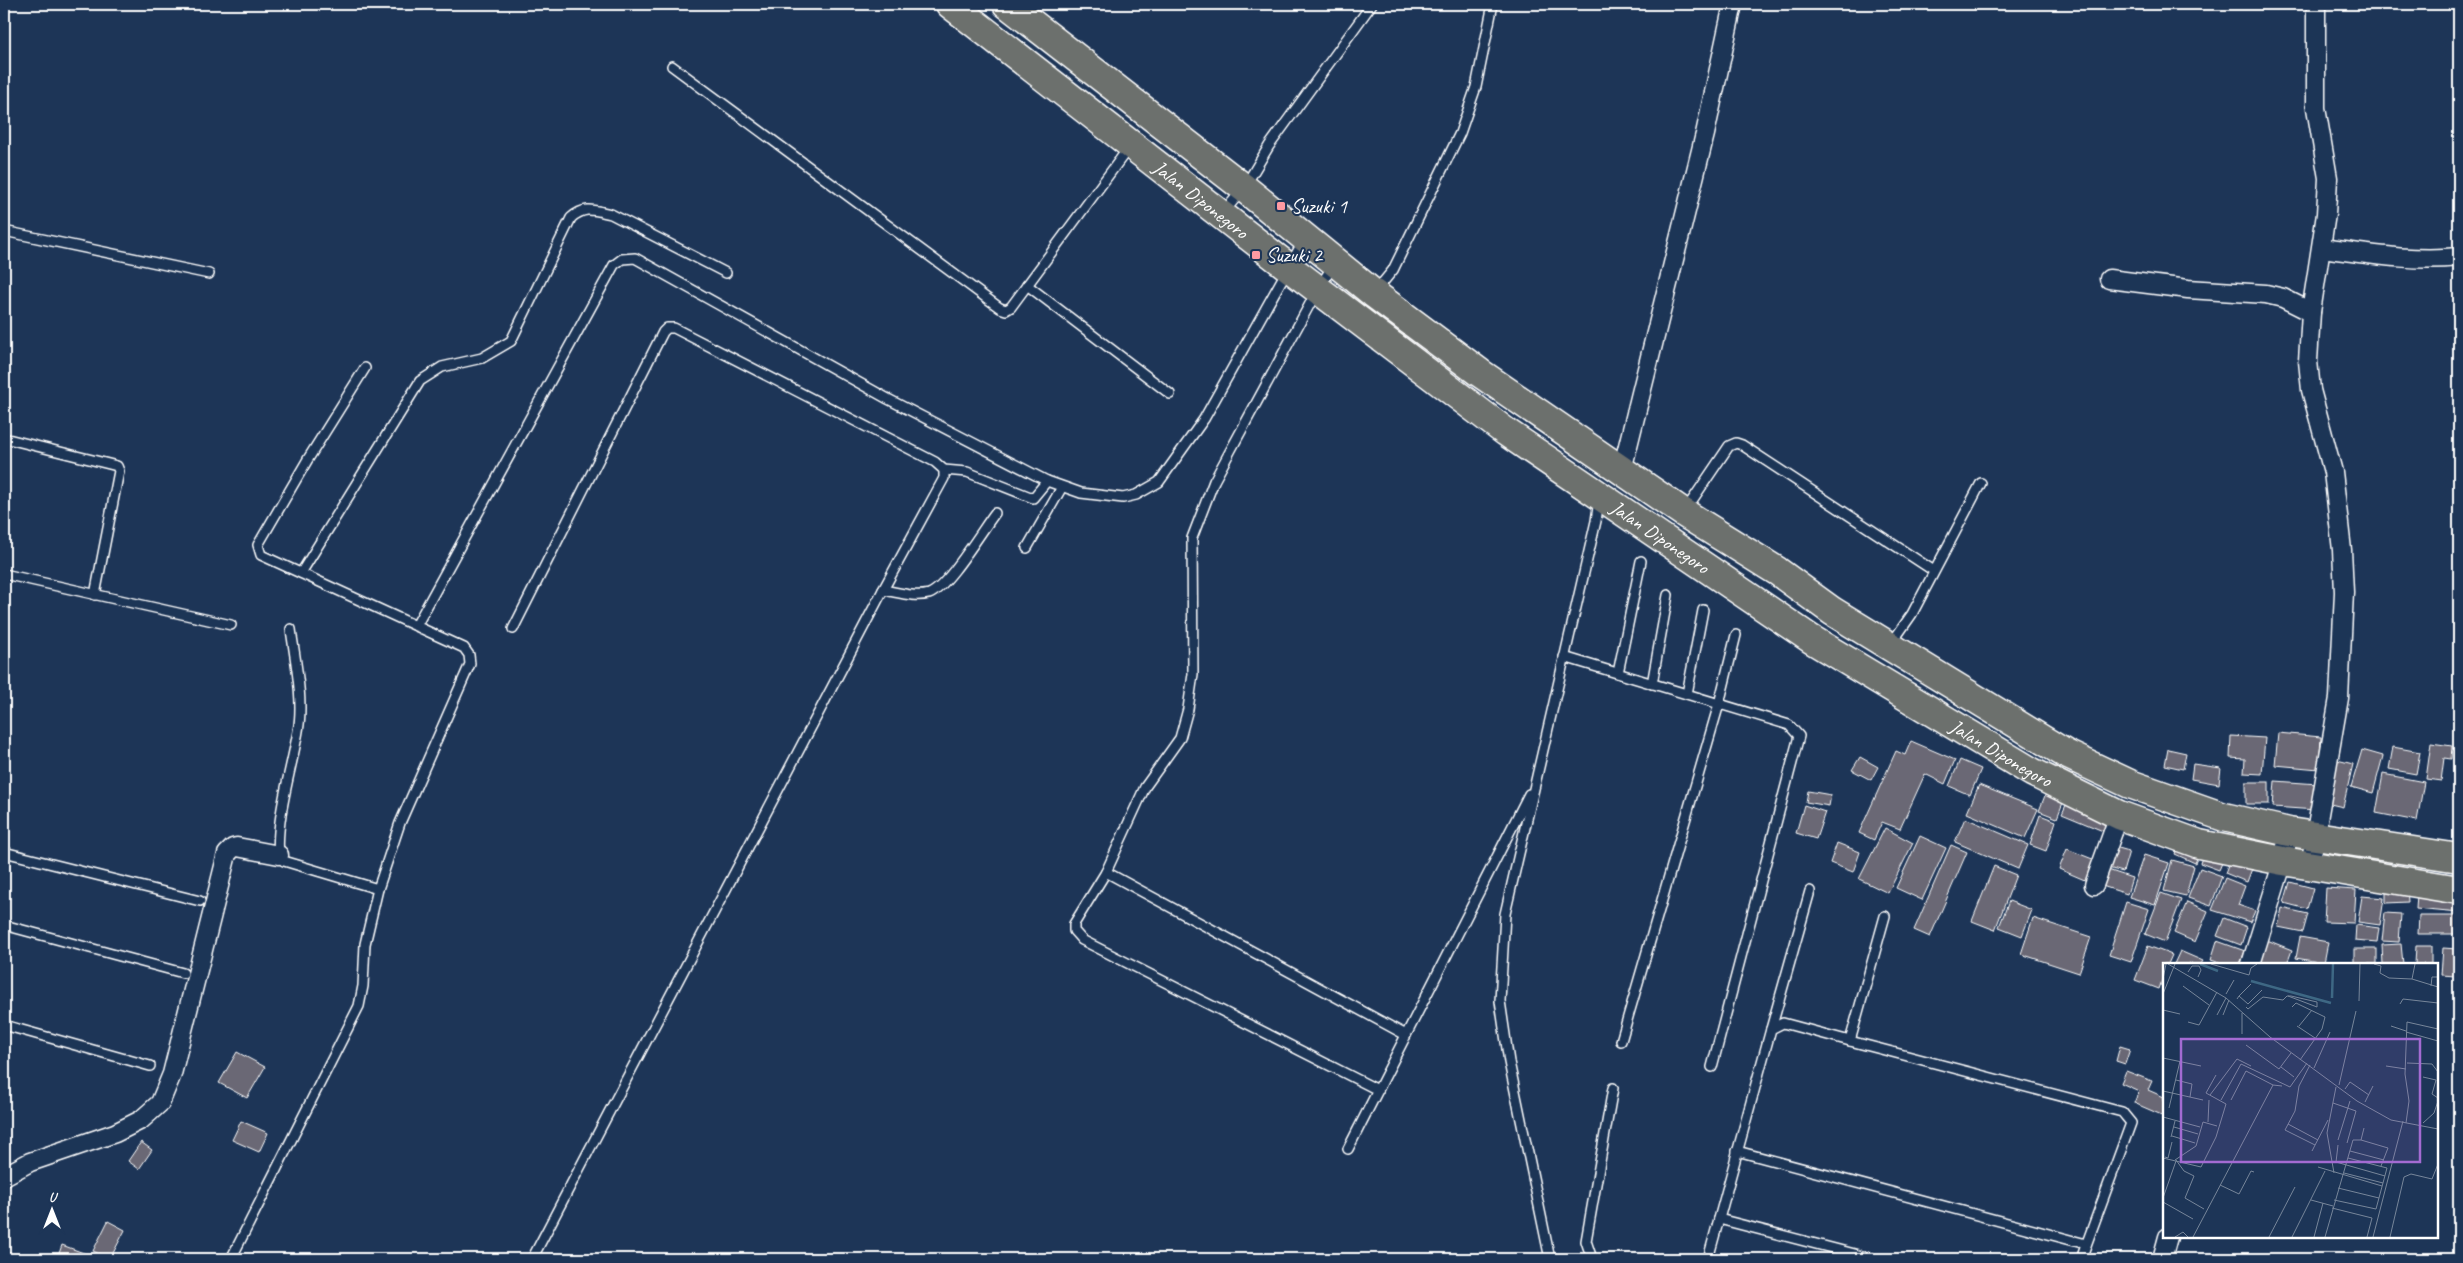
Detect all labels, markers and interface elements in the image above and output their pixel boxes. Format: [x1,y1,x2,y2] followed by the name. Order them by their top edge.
[1148,154,1254,245] street label: Jalan Diponegoro
[1291,194,1348,219] place label: Suzuki 1
[1275,200,1287,212] marker: Suzuki 1
[1266,243,1324,268] place label: Suzuki 2
[1250,249,1262,261] marker: Suzuki 2
[1605,494,1715,579] street label: Jalan Diponegoro
[1945,713,2057,793] street label: Jalan Diponegoro
[2163,963,2438,1238] inset map
[28,1186,78,1236] north arrow
[49,1189,59,1206] text: U

